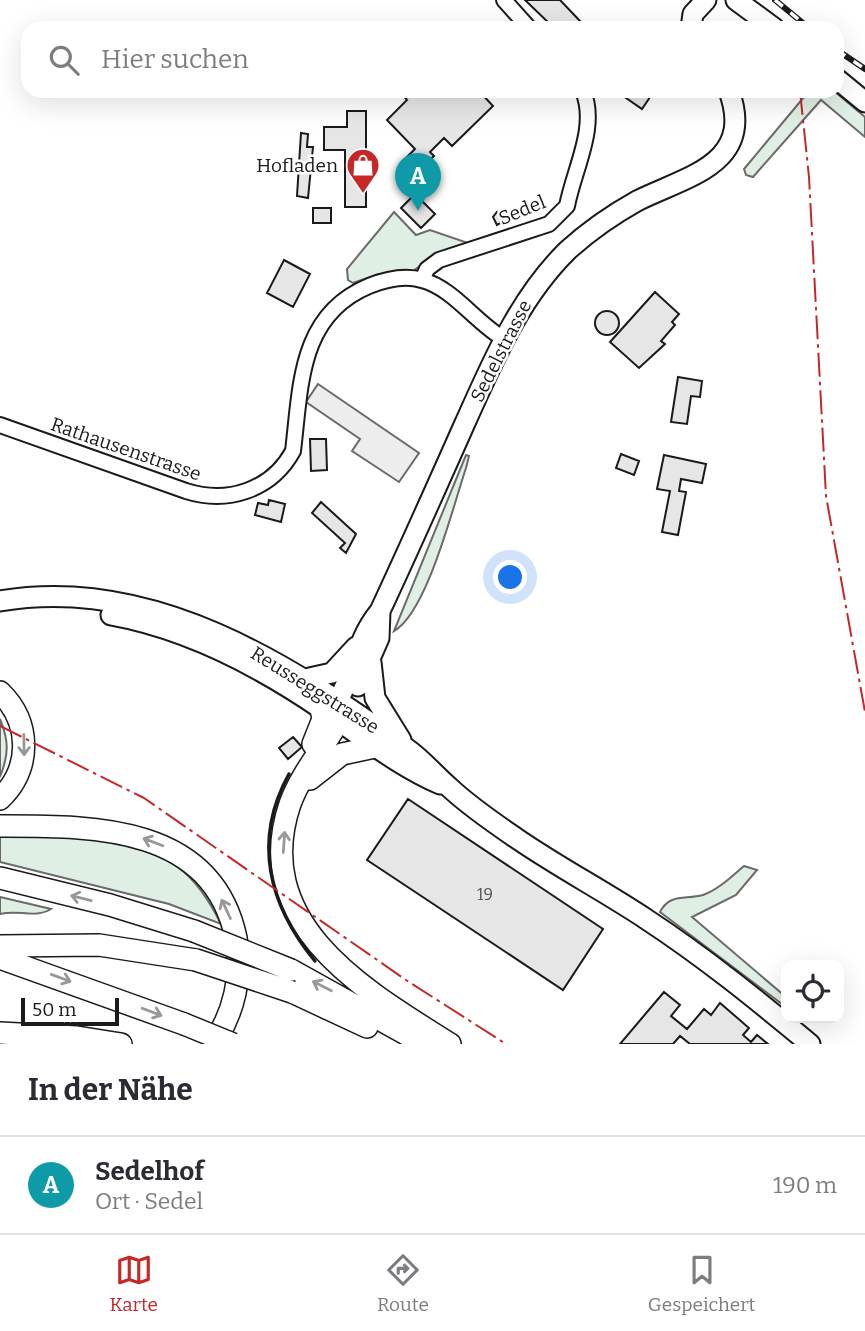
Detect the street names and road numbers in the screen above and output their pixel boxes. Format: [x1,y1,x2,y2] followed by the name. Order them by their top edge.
[495,190,549,230] street label: Sedel
[465,296,537,406] street label: Sedelstrasse
[48,412,204,486] street label: Rathausenstrasse
[247,641,383,739] street label: Reusseggstrasse

